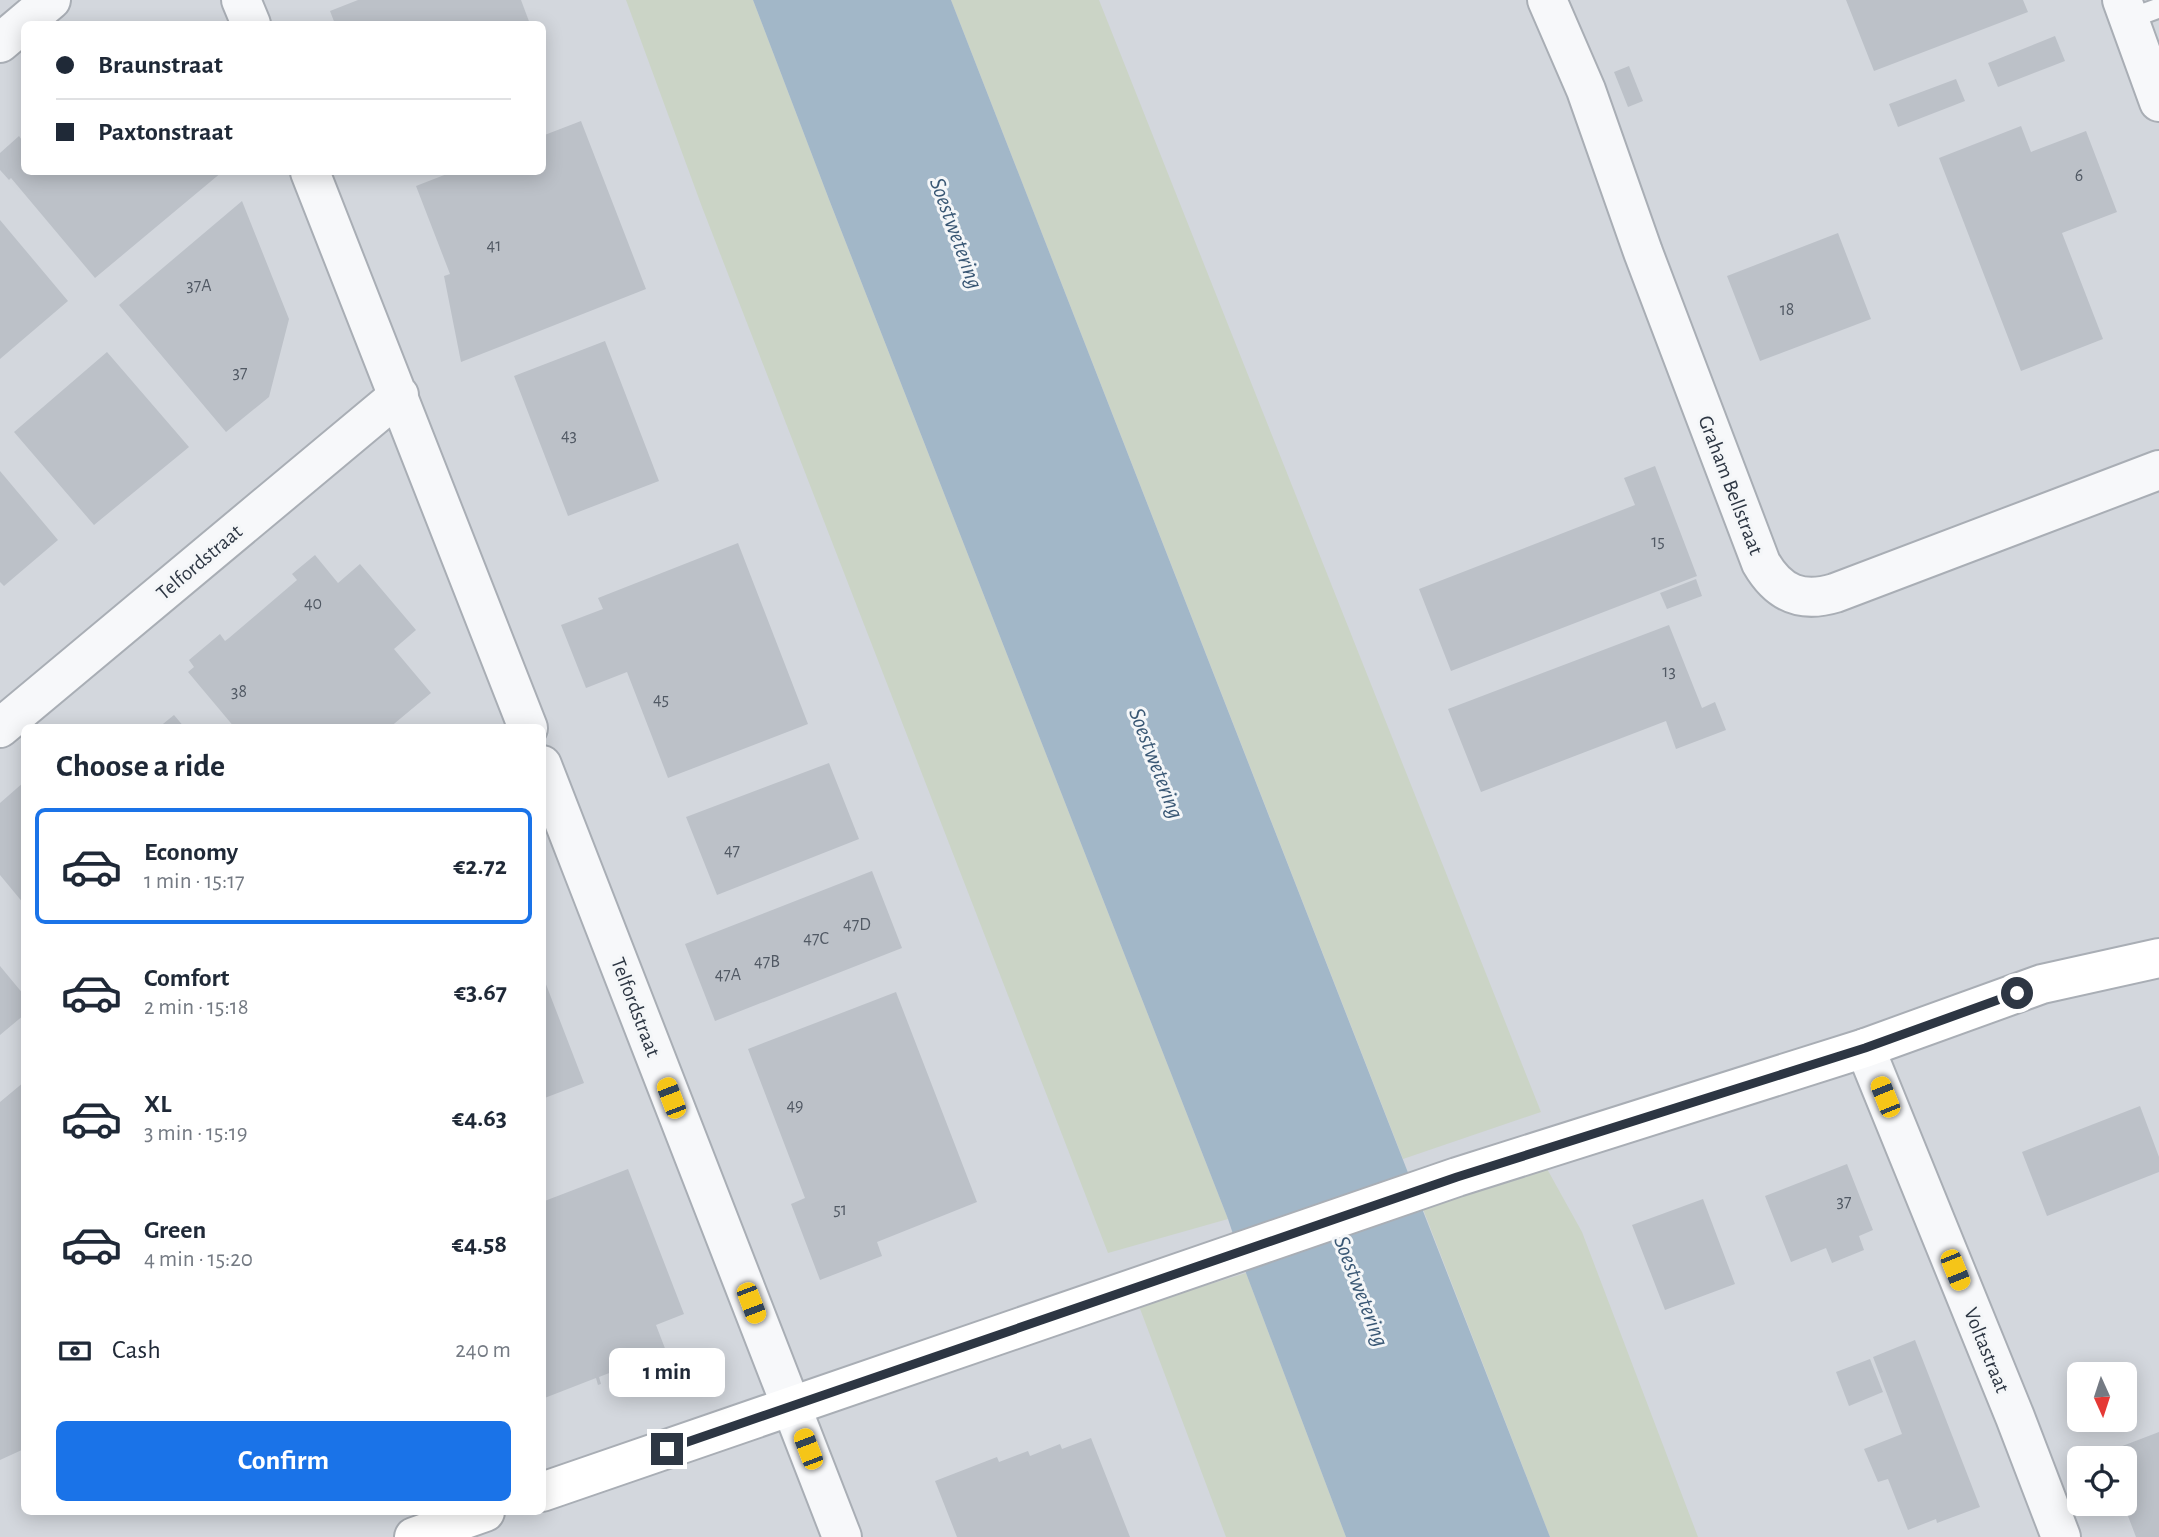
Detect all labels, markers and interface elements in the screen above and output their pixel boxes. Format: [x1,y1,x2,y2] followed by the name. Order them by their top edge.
[98,52,223,78] text: Braunstraat
[98,119,233,145] text: Paxtonstraat
[2075,167,2083,185] house number: 6
[925,175,986,292] water label: Soestwetering
[487,237,501,255] house number: 41
[186,277,212,295] house number: 37A
[1780,301,1794,319] house number: 18
[233,364,247,382] house number: 37
[1694,413,1767,558] street label: Graham Bellstraat
[561,427,577,445] house number: 43
[152,521,246,604] street label: Telfordstraat
[1651,533,1665,551] house number: 15
[304,595,322,613] house number: 40
[1662,663,1676,681] house number: 13
[231,683,247,701] house number: 38
[653,691,669,709] house number: 45
[1124,705,1187,822] water label: Soestwetering
[56,750,225,782] text: Choose a ride
[60,835,123,898] icon: car
[144,839,238,865] text: Economy
[724,842,740,860] house number: 47
[453,853,507,879] text: €2.72
[144,870,245,893] text: 1 min · 15:17
[843,916,871,934] house number: 47D
[803,930,829,948] house number: 47C
[754,953,780,971] house number: 47B
[607,955,664,1060] street label: Telfordstraat
[60,961,123,1024] icon: car
[144,965,229,991] text: Comfort
[715,966,742,984] house number: 47A
[2001,977,2033,1009] route start
[454,979,507,1005] text: €3.67
[144,996,249,1019] text: 2 min · 15:18
[1868,1074,1903,1120] car
[654,1075,689,1121] car
[60,1087,123,1150] icon: car
[144,1091,171,1117] text: XL
[786,1097,804,1115] house number: 49
[452,1105,507,1131] text: €4.63
[144,1122,247,1145] text: 3 min · 15:19
[1837,1193,1851,1211] house number: 37
[833,1201,847,1219] house number: 51
[60,1213,123,1276] icon: car
[144,1217,206,1243] text: Green
[452,1231,507,1257] text: €4.58
[1329,1233,1392,1350] water label: Soestwetering
[1938,1247,1973,1293] car
[144,1248,253,1271] text: 4 min · 15:20
[734,1280,769,1326] car
[1960,1305,2013,1396] street label: Voltastraat
[56,1332,94,1370] icon: cash
[112,1337,161,1363] text: Cash
[455,1339,511,1362] text: 240 m
[609,1348,725,1396] callout: 1 min
[643,1361,691,1384] text: 1 min
[2067,1362,2137,1432] north arrow
[2067,1362,2137,1516] map controls
[56,1421,511,1501] button: Confirm
[791,1426,826,1472] car
[651,1433,683,1465] route end
[2067,1446,2137,1516] button: locate

